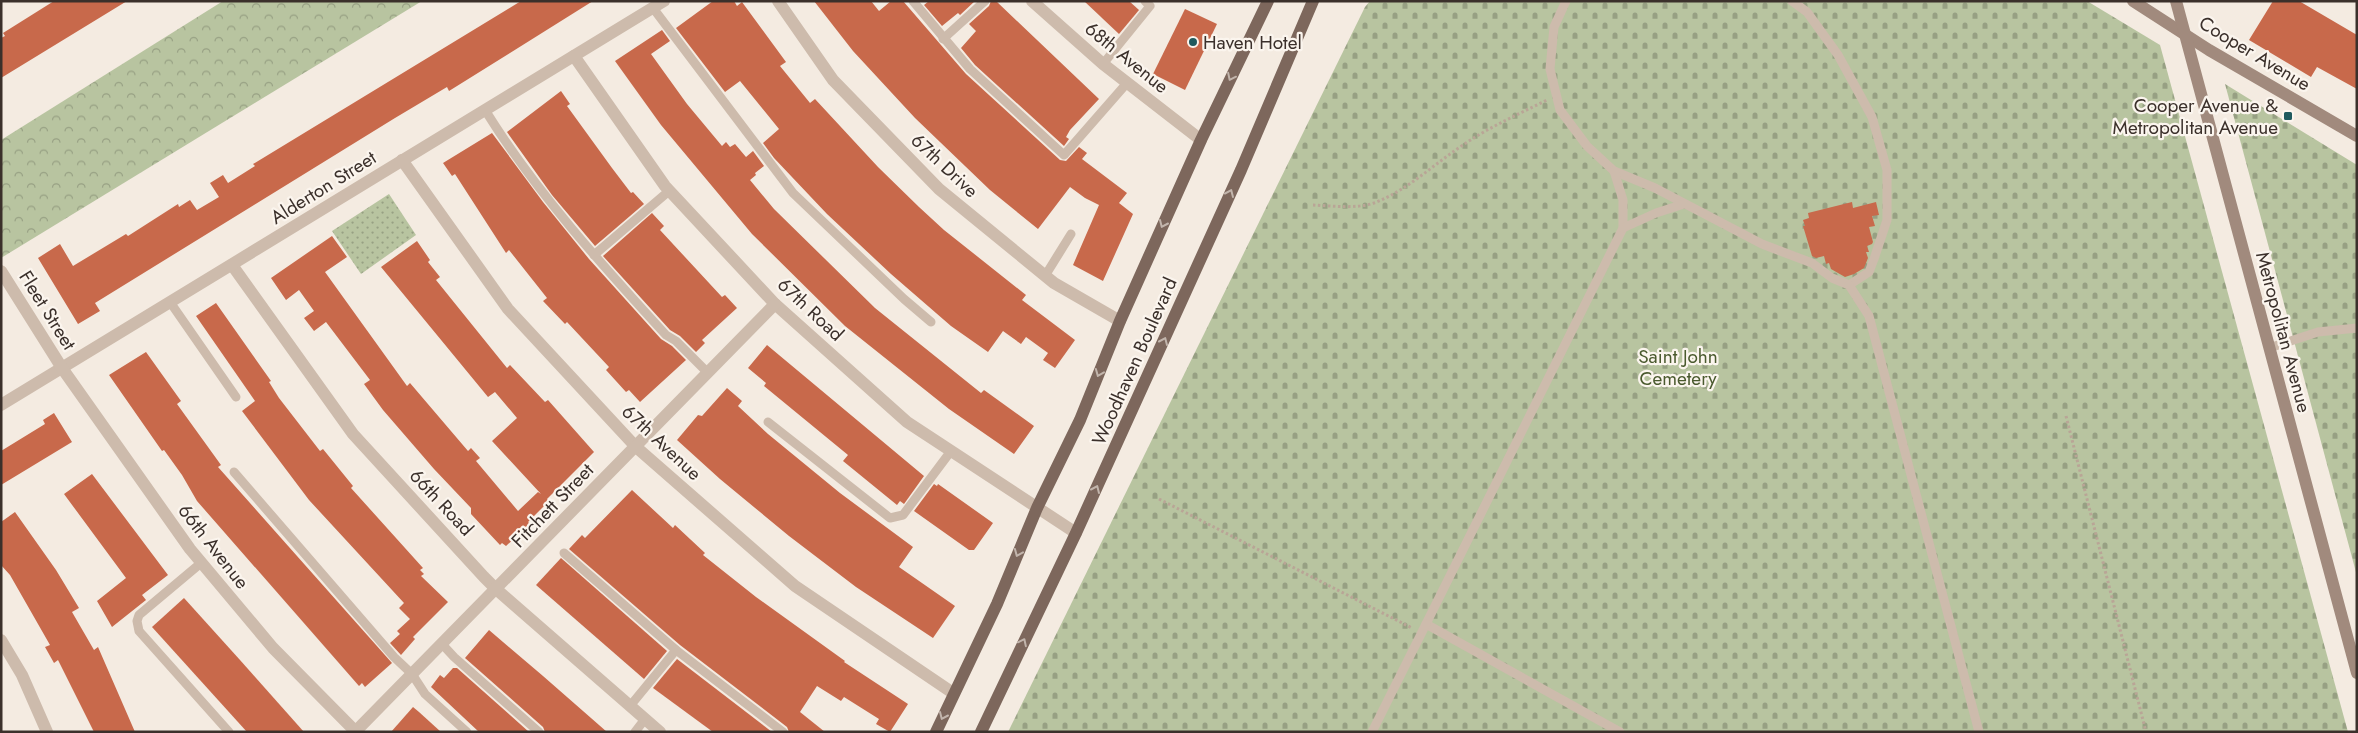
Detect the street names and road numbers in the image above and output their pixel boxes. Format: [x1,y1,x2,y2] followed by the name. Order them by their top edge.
[2194,9,2316,98] street label: Cooper Avenue
[1079,15,1174,100] street label: 68th Avenue
[905,127,985,204] street label: 67th Drive
[265,144,382,231] street label: Alderton Street
[2249,249,2318,416] street label: Metropolitan Avenue
[13,265,83,356] street label: Fleet Street
[771,271,850,347] street label: 67th Road
[1085,273,1184,449] street label: Woodhaven Boulevard
[616,398,708,487] street label: 67th Avenue
[505,457,600,554] street label: Fitchett Street
[403,463,480,542] street label: 66th Road
[172,498,256,595] street label: 66th Avenue

